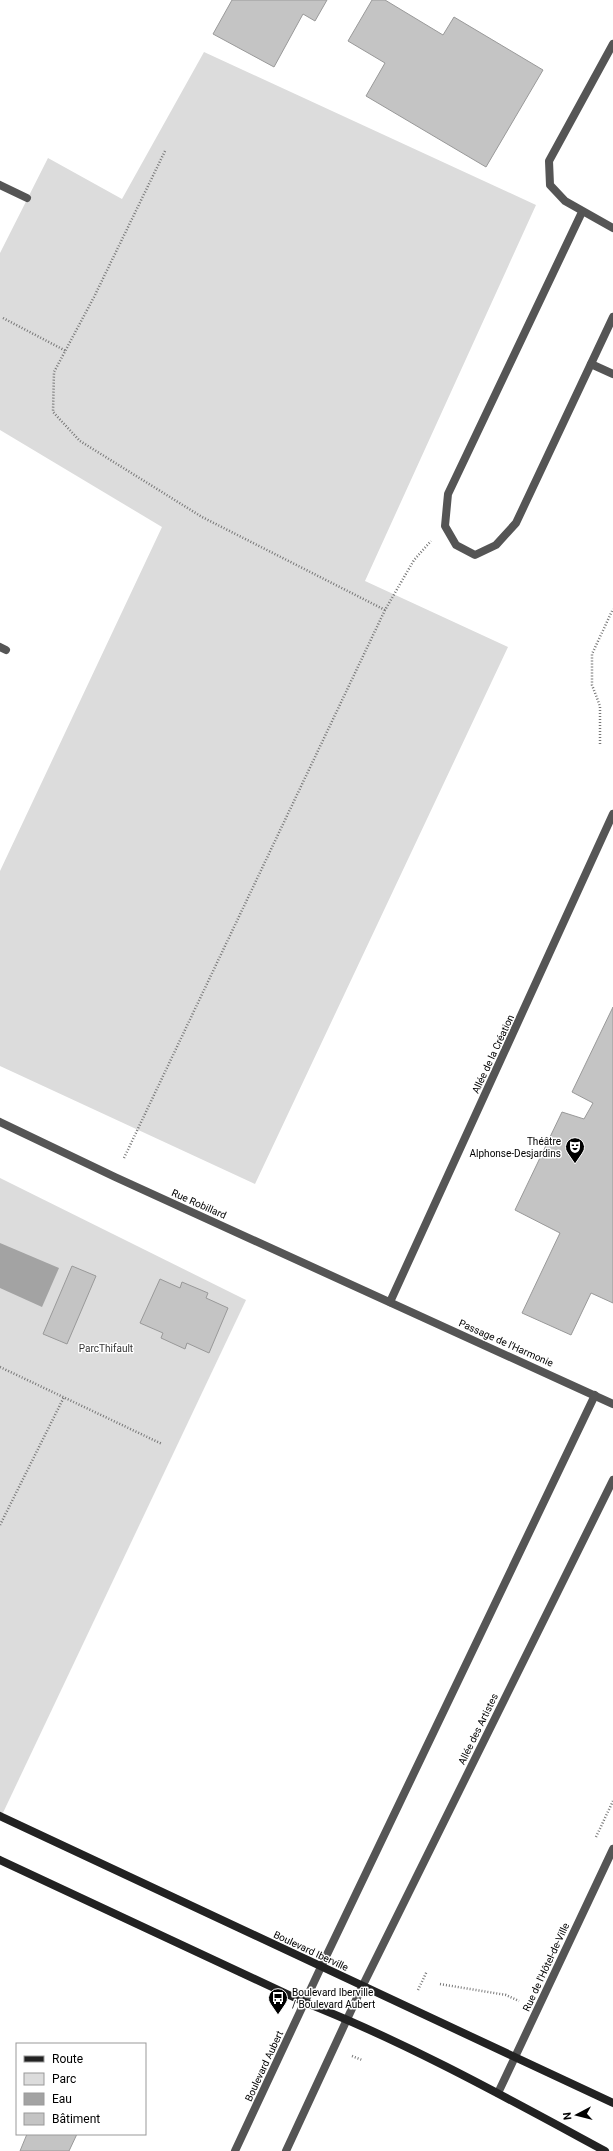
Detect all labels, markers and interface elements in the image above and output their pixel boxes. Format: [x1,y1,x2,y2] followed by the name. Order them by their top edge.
[470,1013,516,1095] street label: Allée de la Création
[470,1136,561,1159] place label: Théâtre Alphonse-Desjardins
[564,1136,586,1164] theatre icon: Théâtre Alphonse-Desjardins
[170,1187,228,1221] street label: Rue Robillard
[457,1317,555,1369] street label: Passage de l'Harmonie
[79,1343,133,1354] park label: ParcThifault
[456,1692,500,1766] street label: Allée des Artistes
[521,1921,571,2013] street label: Rue de l'Hôtel-de-Ville
[272,1929,350,1973] street label: Boulevard Iberville
[267,1987,289,2015] bus stop icon: Boulevard Iberville / Boulevard Aubert
[292,1987,375,2010] place label: Boulevard Iberville / Boulevard Aubert
[243,2029,285,2103] street label: Boulevard Aubert
[16,2043,146,2135] legend
[52,2052,83,2066] text: Route
[52,2072,76,2086] text: Parc
[52,2092,72,2106] text: Eau
[557,2095,597,2135] north arrow
[561,2111,574,2121] text: N
[52,2112,100,2126] text: Bâtiment

